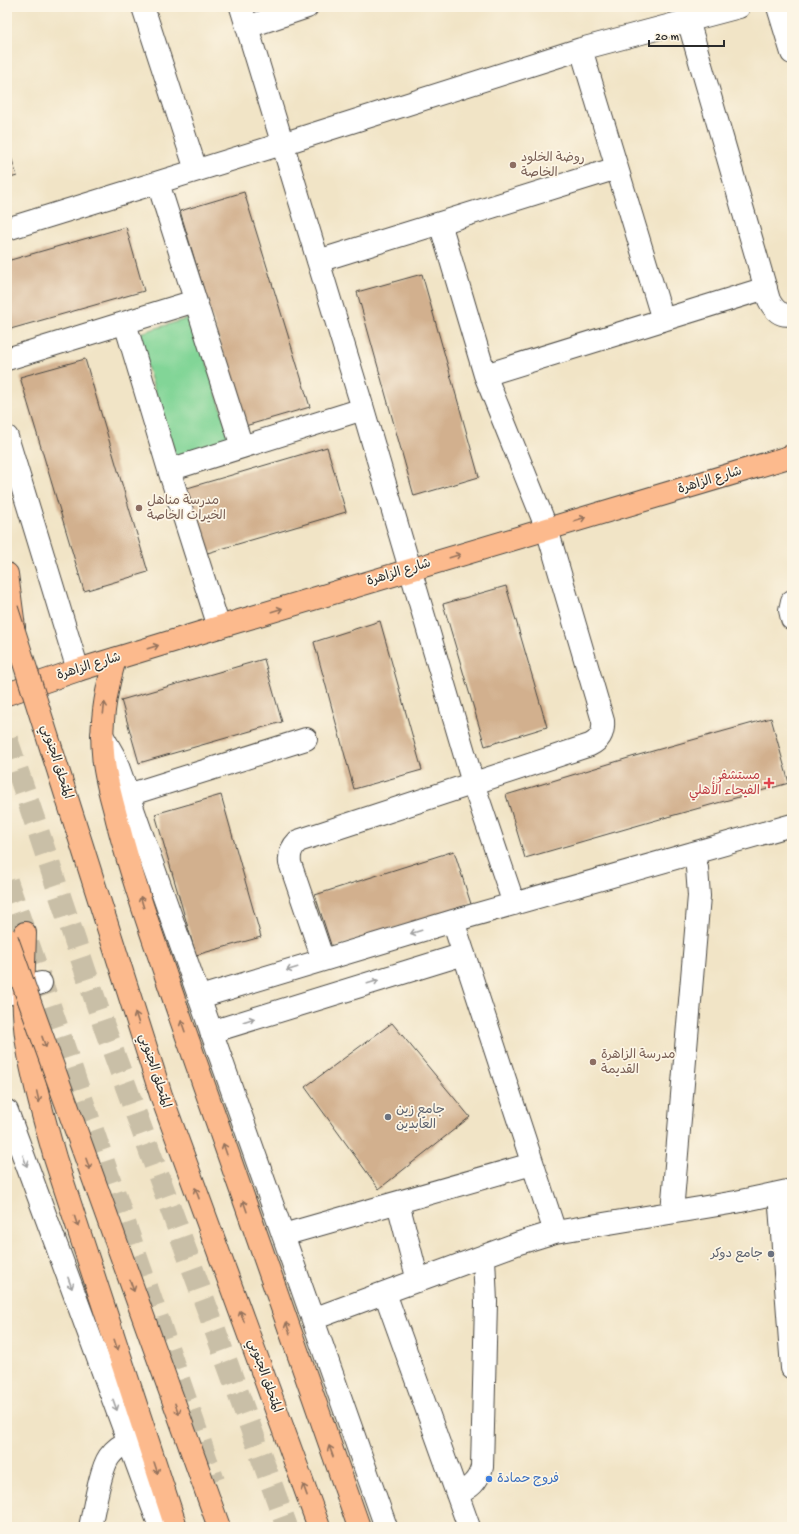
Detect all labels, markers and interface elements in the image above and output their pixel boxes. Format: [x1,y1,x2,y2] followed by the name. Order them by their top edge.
[649,22,724,48] scale bar
[655,31,680,45] text: 20 m
[521,151,585,181] place label: روضة الخلود الخاصة
[508,160,518,170] marker: روضة الخلود الخاصة
[676,464,744,498] street label: شارع الزاهرة
[147,494,226,524] place label: مدرسة مناهل الخيرات الخاصة
[134,503,144,513] marker: مدرسة مناهل الخيرات الخاصة
[573,515,586,522] one-way arrow
[449,552,462,559] one-way arrow
[365,556,433,590] street label: شارع الزاهرة
[270,606,283,613] one-way arrow
[146,643,159,650] one-way arrow
[55,650,123,684] street label: شارع الزاهرة
[100,702,108,715] one-way arrow
[35,723,75,802] street label: المتحلق الجنوبي
[689,769,760,801] place label: مستشفى الفيحاء الأهلي
[763,777,775,789] marker: مستشفى الفيحاء الأهلي
[138,896,145,909] one-way arrow
[410,929,423,936] one-way arrow
[285,966,298,973] one-way arrow
[366,978,379,985] one-way arrow
[132,1012,140,1024] one-way arrow
[242,1016,255,1023] one-way arrow
[179,1019,186,1032] one-way arrow
[133,1032,173,1111] street label: المتحلق الجنوبي
[41,1035,48,1048] one-way arrow
[601,1048,675,1078] place label: مدرسة الزاهرة القديمة
[588,1057,598,1067] marker: مدرسة الزاهرة القديمة
[34,1090,42,1103] one-way arrow
[396,1103,445,1133] place label: جامع زين العابدين
[383,1112,393,1122] marker: جامع زين العابدين
[221,1142,228,1155] one-way arrow
[22,1154,30,1166] one-way arrow
[85,1158,93,1170] one-way arrow
[193,1187,200,1200] one-way arrow
[240,1200,248,1212] one-way arrow
[73,1214,80,1227] one-way arrow
[710,1247,763,1263] place label: جامع دوكر
[766,1249,776,1259] marker: جامع دوكر
[67,1276,74,1289] one-way arrow
[129,1280,137,1292] one-way arrow
[237,1310,245,1322] one-way arrow
[284,1322,291,1335] one-way arrow
[242,1337,284,1416] street label: المتحلق الجنوبي
[113,1338,120,1351] one-way arrow
[111,1399,119,1411] one-way arrow
[173,1402,181,1414] one-way arrow
[327,1445,335,1457] one-way arrow
[153,1462,161,1474] one-way arrow
[497,1472,559,1487] place label: فروج حمادة
[484,1474,494,1484] marker: فروج حمادة
[301,1485,309,1497] one-way arrow

